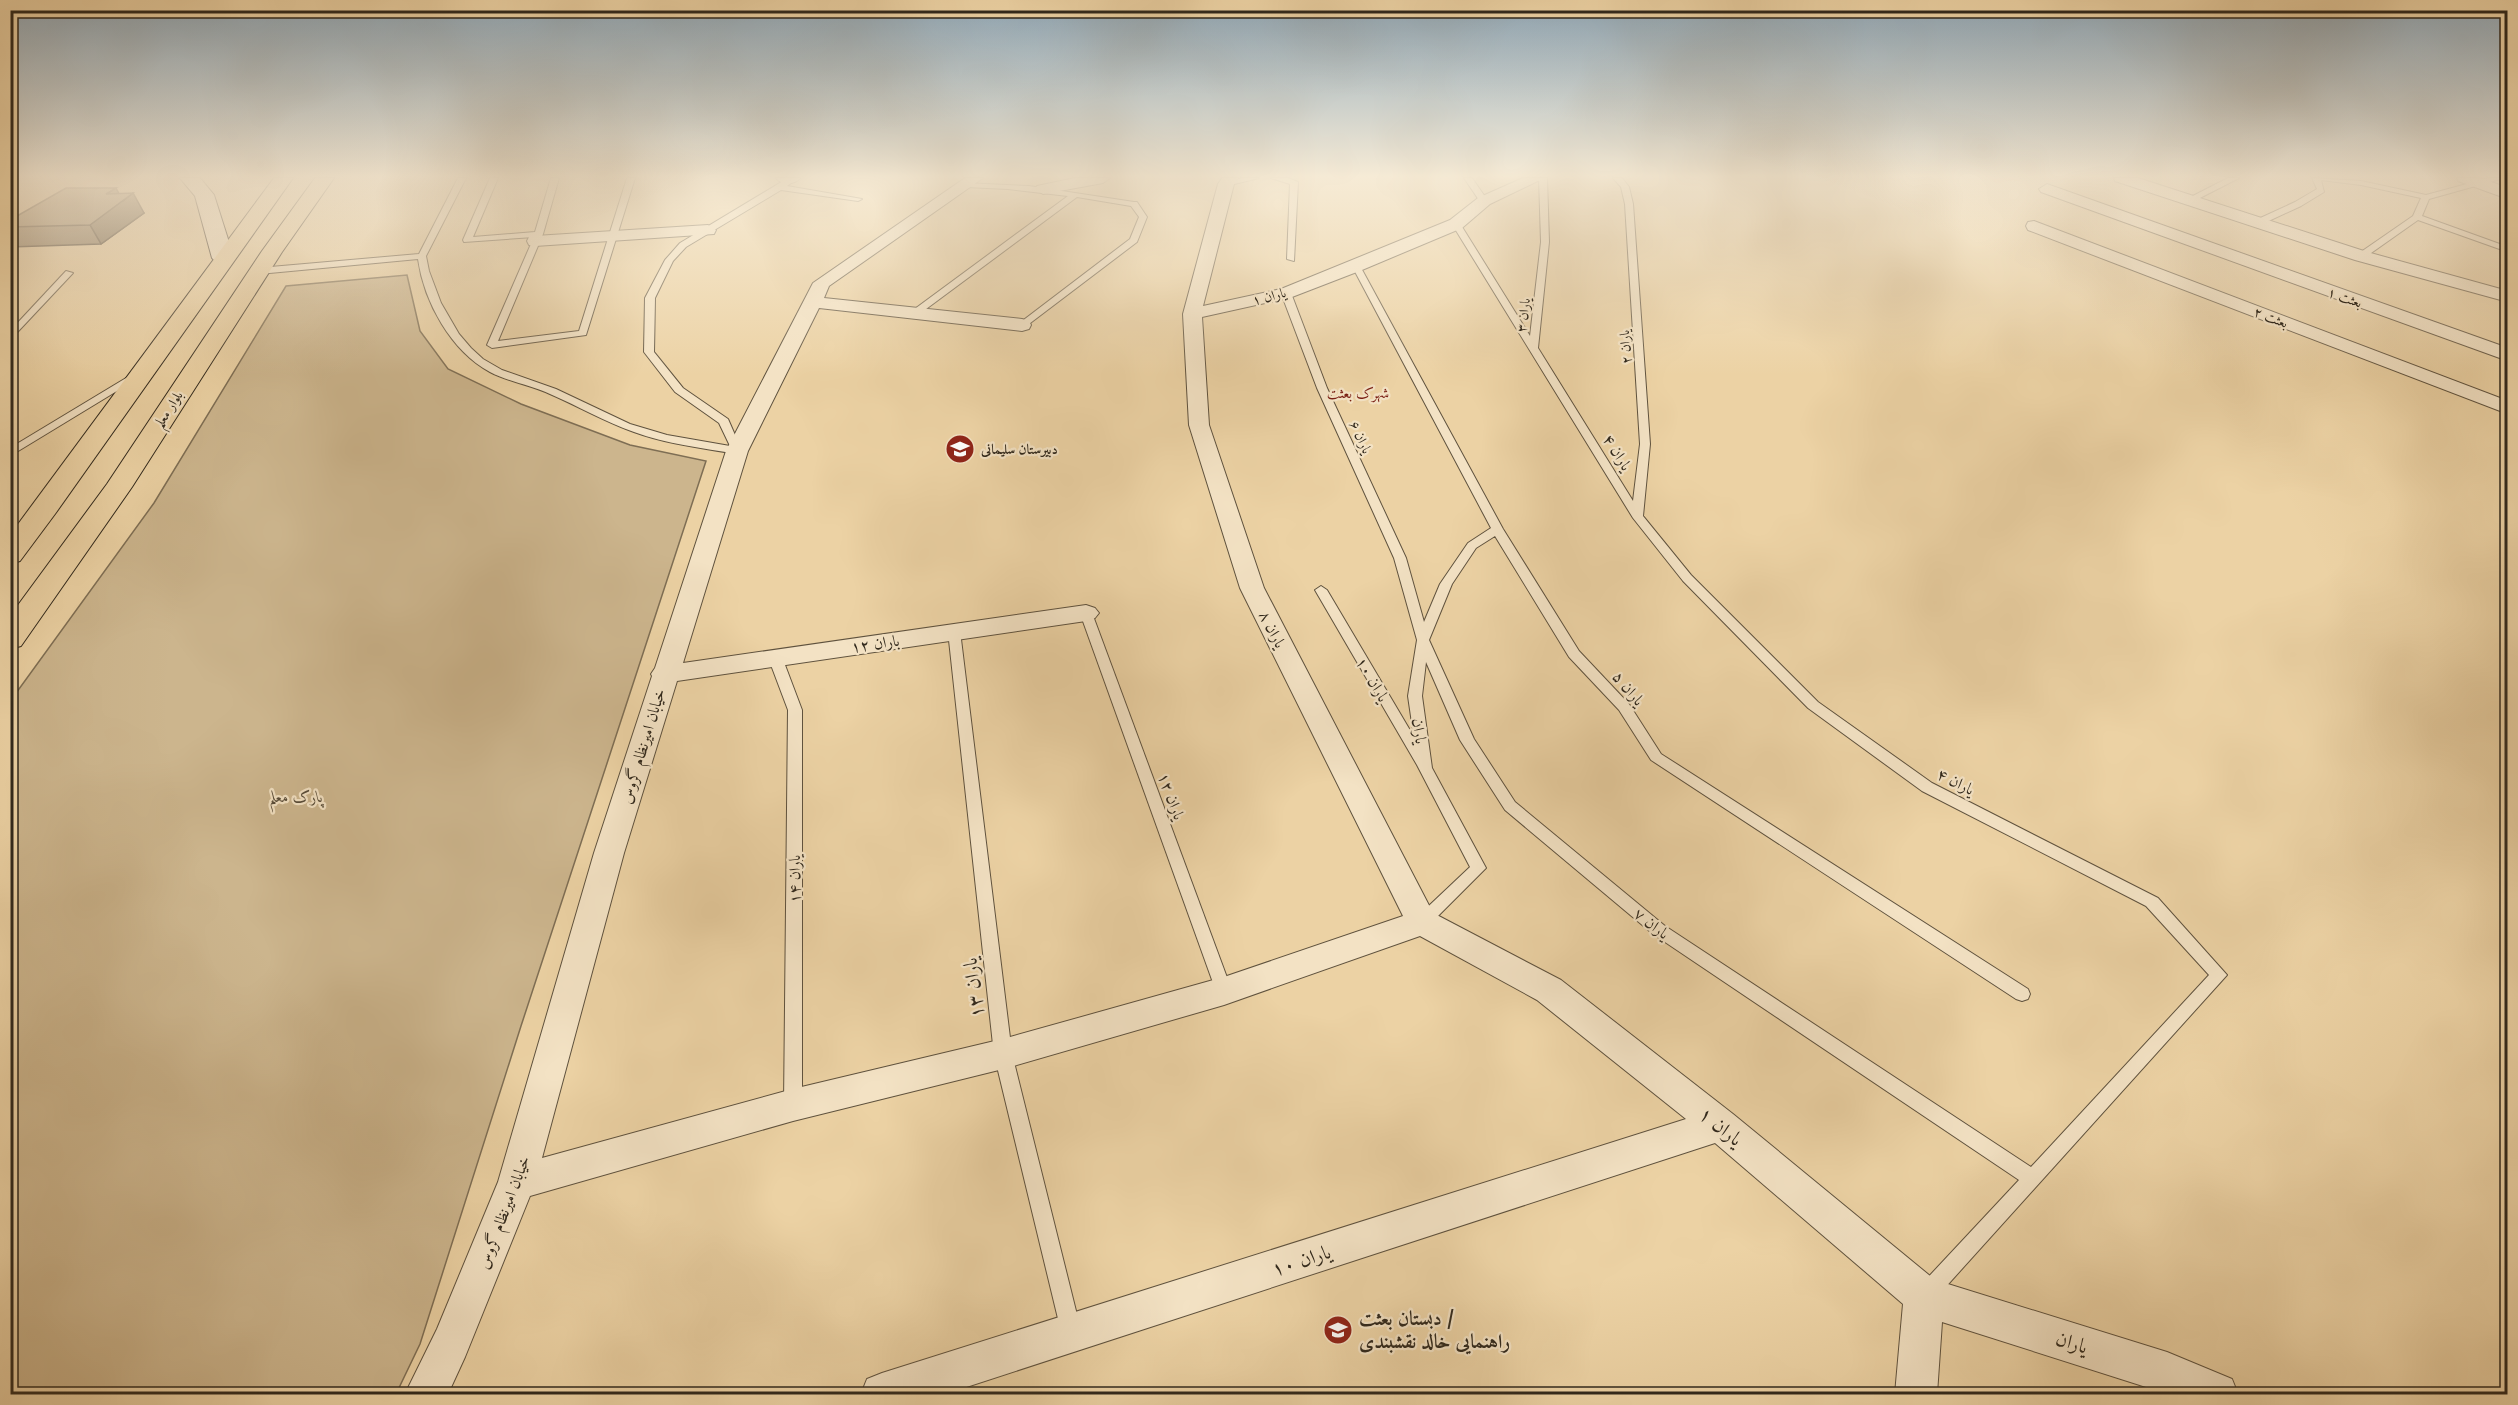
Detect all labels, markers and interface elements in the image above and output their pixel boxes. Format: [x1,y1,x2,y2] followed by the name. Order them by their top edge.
[2325,282,2365,312] street label: بعثت ۱
[1250,283,1289,309] street label: یاران ۱
[1512,295,1534,333] street label: یاران ۳
[2251,302,2291,332] street label: بعثت ۲
[1615,328,1635,365] street label: یاران ۲
[1327,383,1389,403] district label: شهرک بعثت
[149,387,192,434] street label: بلوار معلم
[1346,418,1377,458] street label: یاران ۶
[1598,430,1637,475] street label: یاران ۴
[944,433,976,465] school or university icon: دبیرستان سلیمانی
[980,440,1058,458] place label: دبیرستان سلیمانی
[1254,607,1291,652] street label: یاران ۸
[849,630,901,656] street label: باران ۱۲
[1351,653,1394,706] street label: یاران ۱۰
[1608,666,1650,711] street label: یاران ۵
[615,686,674,807] street label: خیابان امیرنظام گروس
[1407,717,1432,746] street label: یاران
[1933,763,1979,800] street label: یاران ۴
[1153,770,1190,824] street label: یاران ۱۲
[269,786,325,813] park label: پارک معلم
[784,854,805,903] street label: یاران ۱۴
[1630,903,1674,944] street label: یاران ۷
[957,955,990,1020] street label: یاران ۱۳
[1694,1101,1749,1152] street label: یاران ۱
[472,1153,538,1273] street label: خیابان امیرنظام گروس
[1268,1239,1335,1282] street label: یاران ۱۰
[1359,1306,1510,1355] place label: دبستان بعثت / راهنمایی خالد نقشبندی
[1322,1314,1354,1346] school or university icon: دبستان بعثت / راهنمایی خالد نقشبندی
[2053,1326,2092,1360] street label: یاران

